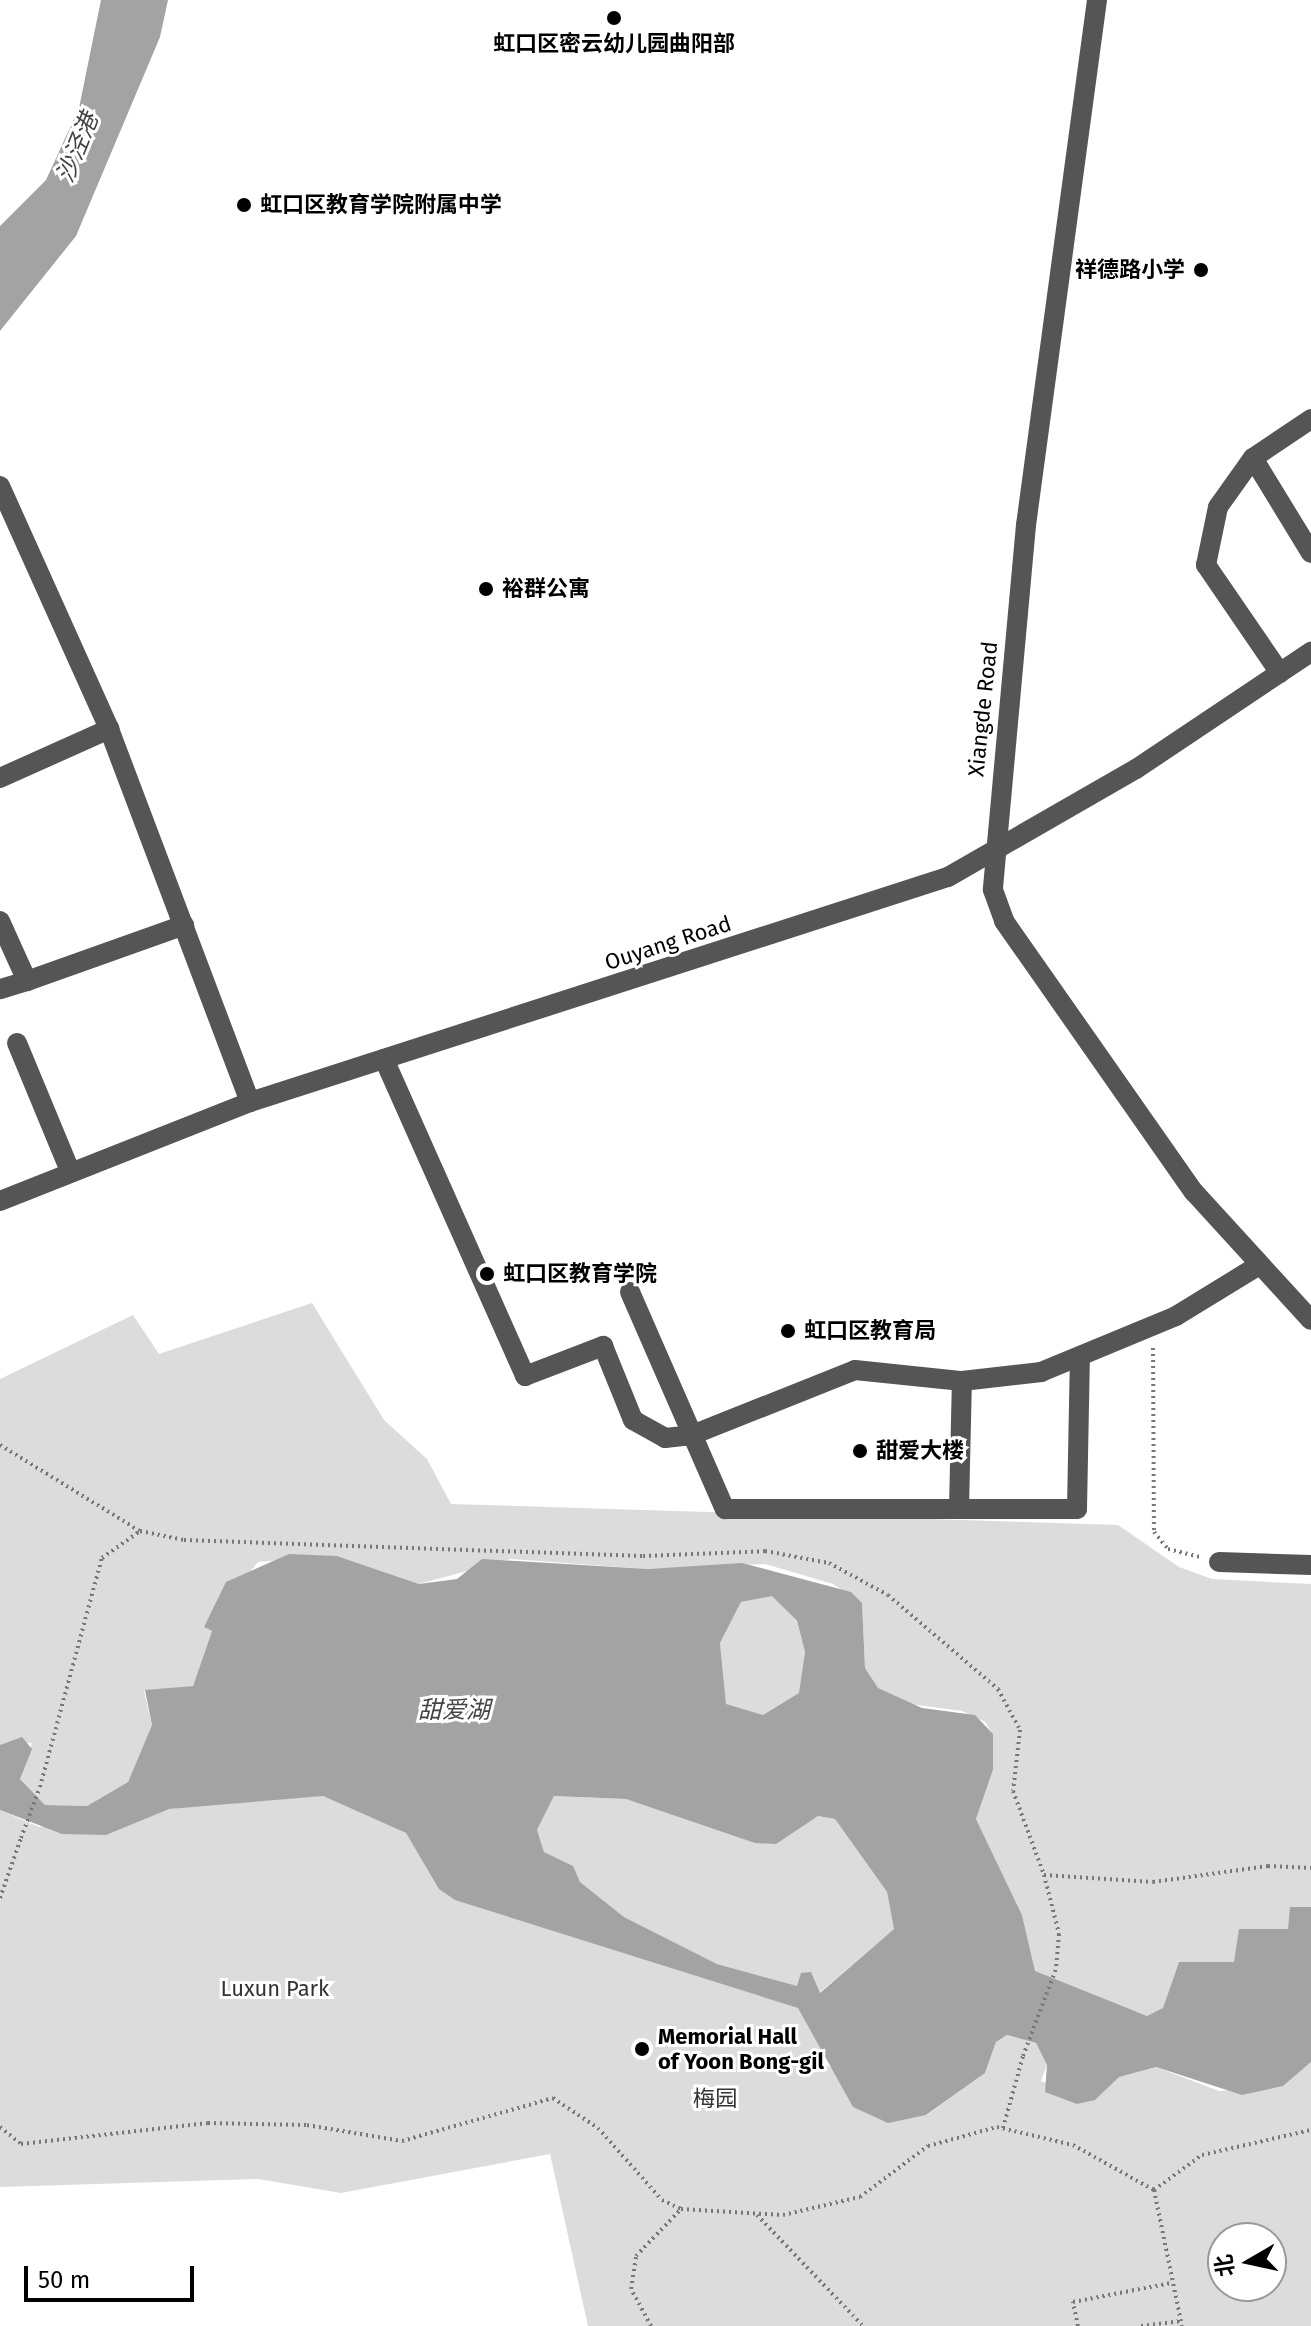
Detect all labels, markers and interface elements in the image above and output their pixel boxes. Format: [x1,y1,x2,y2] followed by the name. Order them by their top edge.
[605,9,623,27] marker: 虹口区密云幼儿园曲阳部
[493,31,735,57] place label: 虹口区密云幼儿园曲阳部
[51,109,105,187] water label: 沙泾港
[260,192,502,218] place label: 虹口区教育学院附属中学
[235,196,253,214] marker: 虹口区教育学院附属中学
[1075,257,1185,283] place label: 祥德路小学
[1192,261,1210,279] marker: 祥德路小学
[502,576,590,602] place label: 裕群公寓
[477,580,495,598] marker: 裕群公寓
[963,640,1003,778] street label: Xiangde Road
[601,910,735,976] street label: Ouyang Road
[503,1261,657,1287] place label: 虹口区教育学院
[478,1265,496,1283] marker: 虹口区教育学院
[804,1318,936,1344] place label: 虹口区教育局
[779,1322,797,1340] marker: 虹口区教育局
[876,1438,964,1464] place label: 甜爱大楼
[851,1442,869,1460] marker: 甜爱大楼
[418,1697,490,1725] water label: 甜爱湖
[221,1976,329,2002] park label: Luxun Park
[658,2023,824,2074] place label: Memorial Hall of Yoon Bong-gil
[633,2040,651,2058] marker: Memorial Hall of Yoon Bong-gil
[693,2086,737,2112] park label: 梅园
[1207,2222,1287,2302] north arrow
[28,2250,198,2300] scale bar
[1210,2253,1240,2279] text: 北
[38,2266,90,2294] text: 50 m

